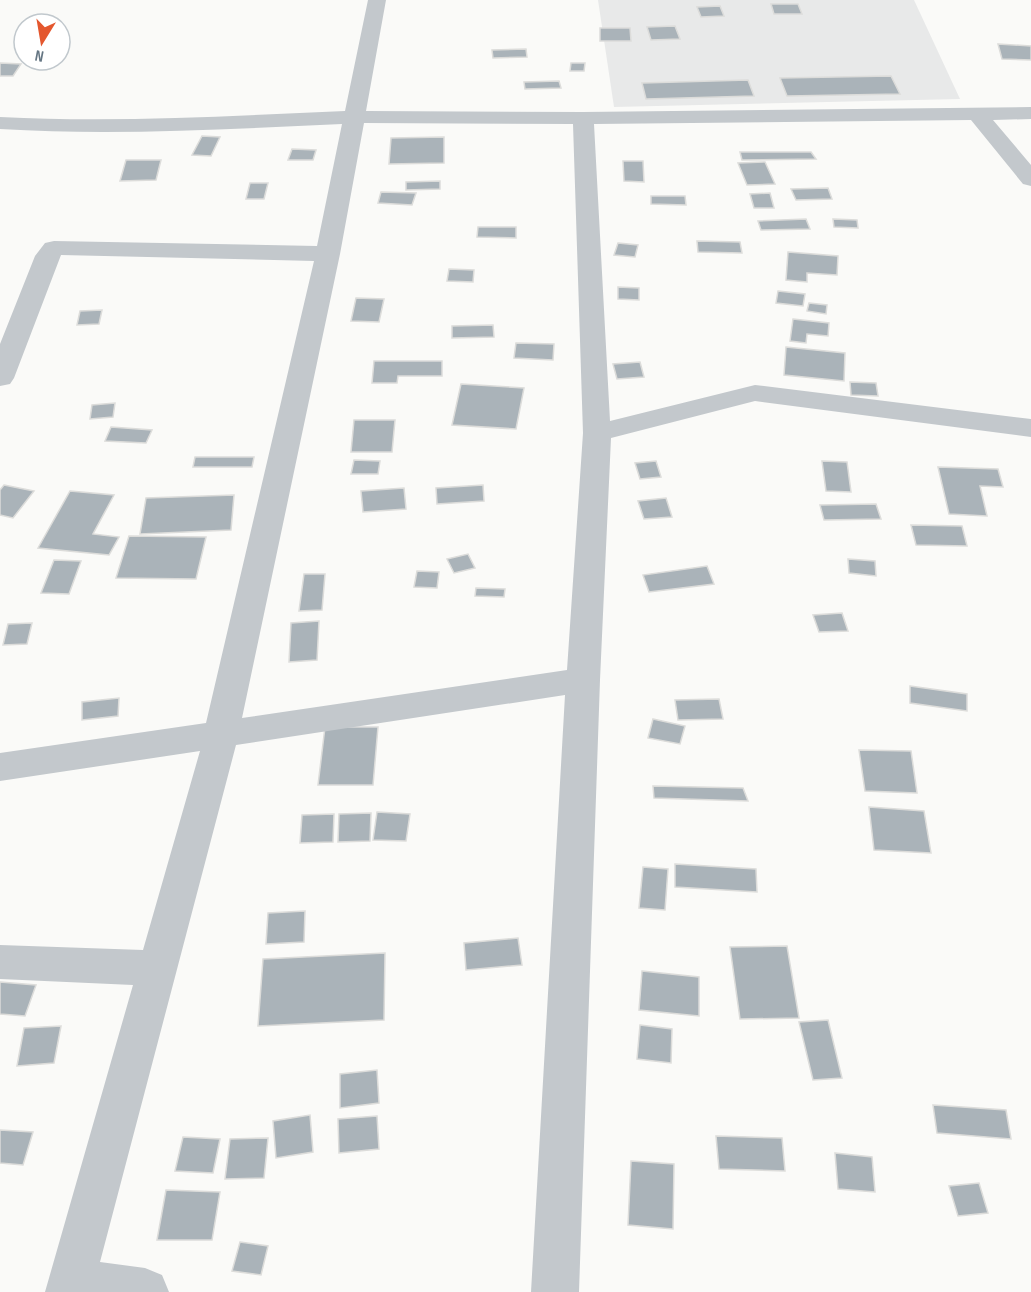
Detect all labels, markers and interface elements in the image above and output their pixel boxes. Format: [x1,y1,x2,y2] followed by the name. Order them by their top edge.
[12,12,72,72] north arrow
[33,45,45,65] text: N

